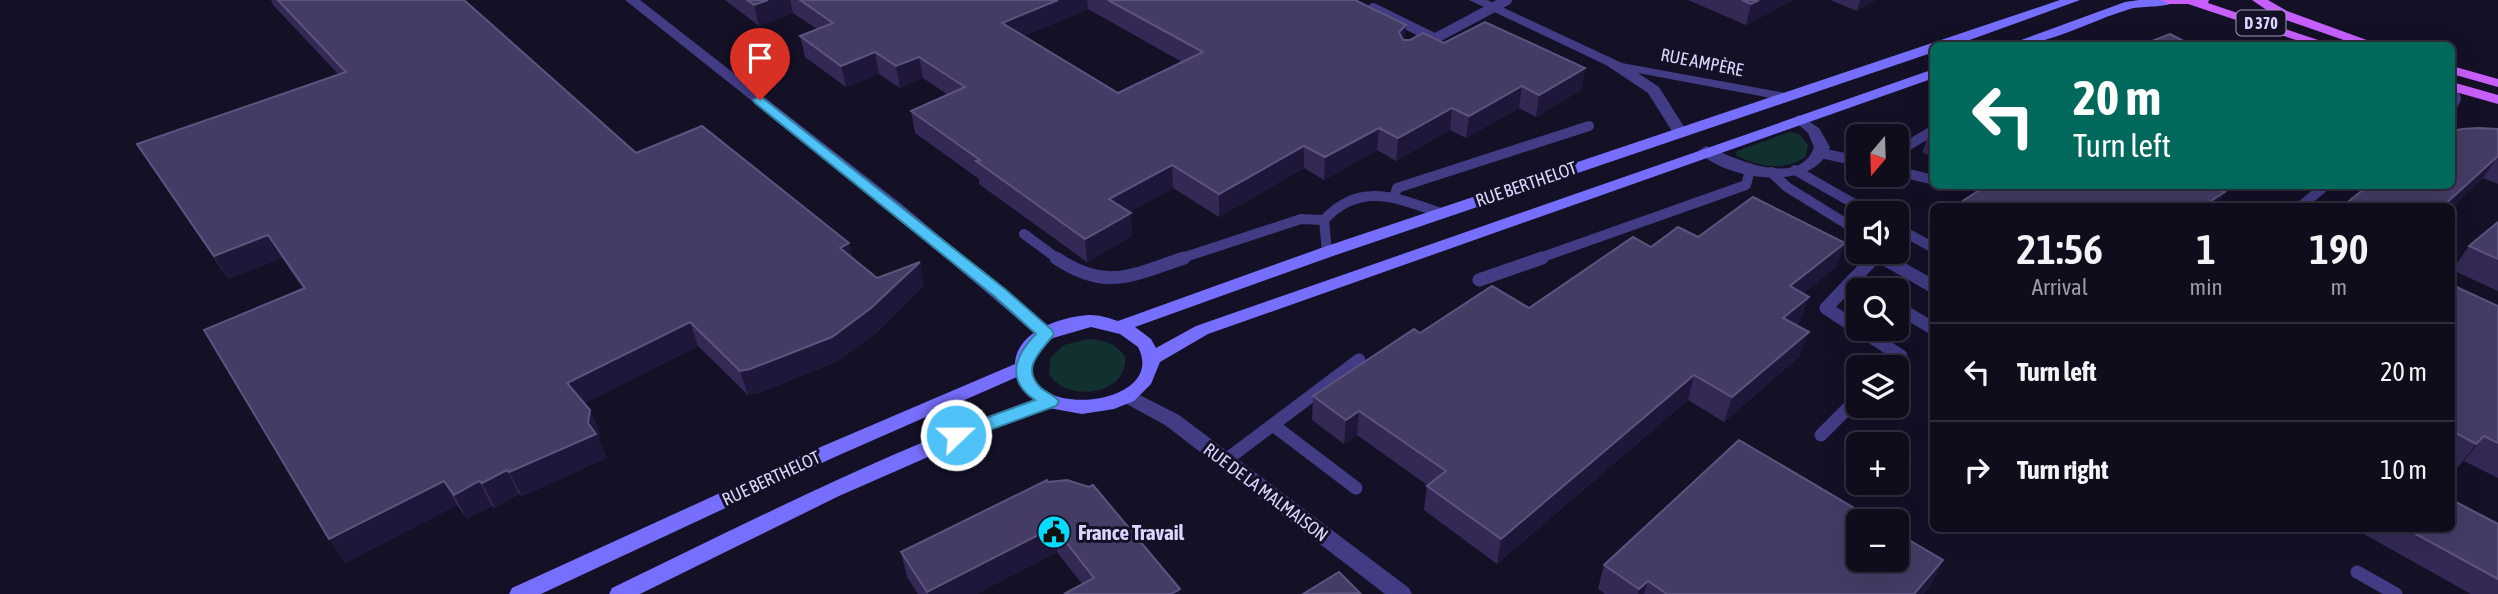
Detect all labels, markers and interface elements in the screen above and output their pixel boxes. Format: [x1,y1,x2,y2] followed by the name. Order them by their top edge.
[2236,10,2286,36] road number: D 370
[730,28,790,100] pin
[741,39,779,77] icon: arrive
[1659,44,1745,80] street label: RUE AMPÈRE
[2073,69,2161,125] text: 20 m
[1958,70,2049,161] icon: left
[1846,124,1909,187] north arrow
[1846,124,1909,572] map controls
[2073,127,2171,164] text: Turn left
[1473,157,1579,211] street label: RUE BERTHELOT
[1846,201,1909,264] button: sound
[2017,225,2103,273] text: 21:56
[2196,225,2216,273] text: 1
[2309,225,2368,273] text: 190
[2032,274,2088,300] text: Arrival
[2190,274,2223,300] text: min
[2331,274,2347,300] text: m
[1846,278,1909,341] button: search
[1958,353,1996,391] icon: left
[1846,355,1909,418] button: layers
[2017,357,2097,387] text: Turn left
[2380,357,2427,387] text: 20 m
[919,398,993,472] position arrow
[1846,432,1909,495] button: +
[1200,438,1332,546] street label: RUE DE LA MALMAISON
[719,446,823,510] street label: RUE BERTHELOT
[1958,451,1996,489] icon: right
[2017,455,2108,485] text: Turn right
[2380,455,2427,485] text: 10 m
[1846,509,1909,572] button: −
[1035,513,1073,551] public building icon: France Travail
[1078,520,1184,544] place label: France Travail

